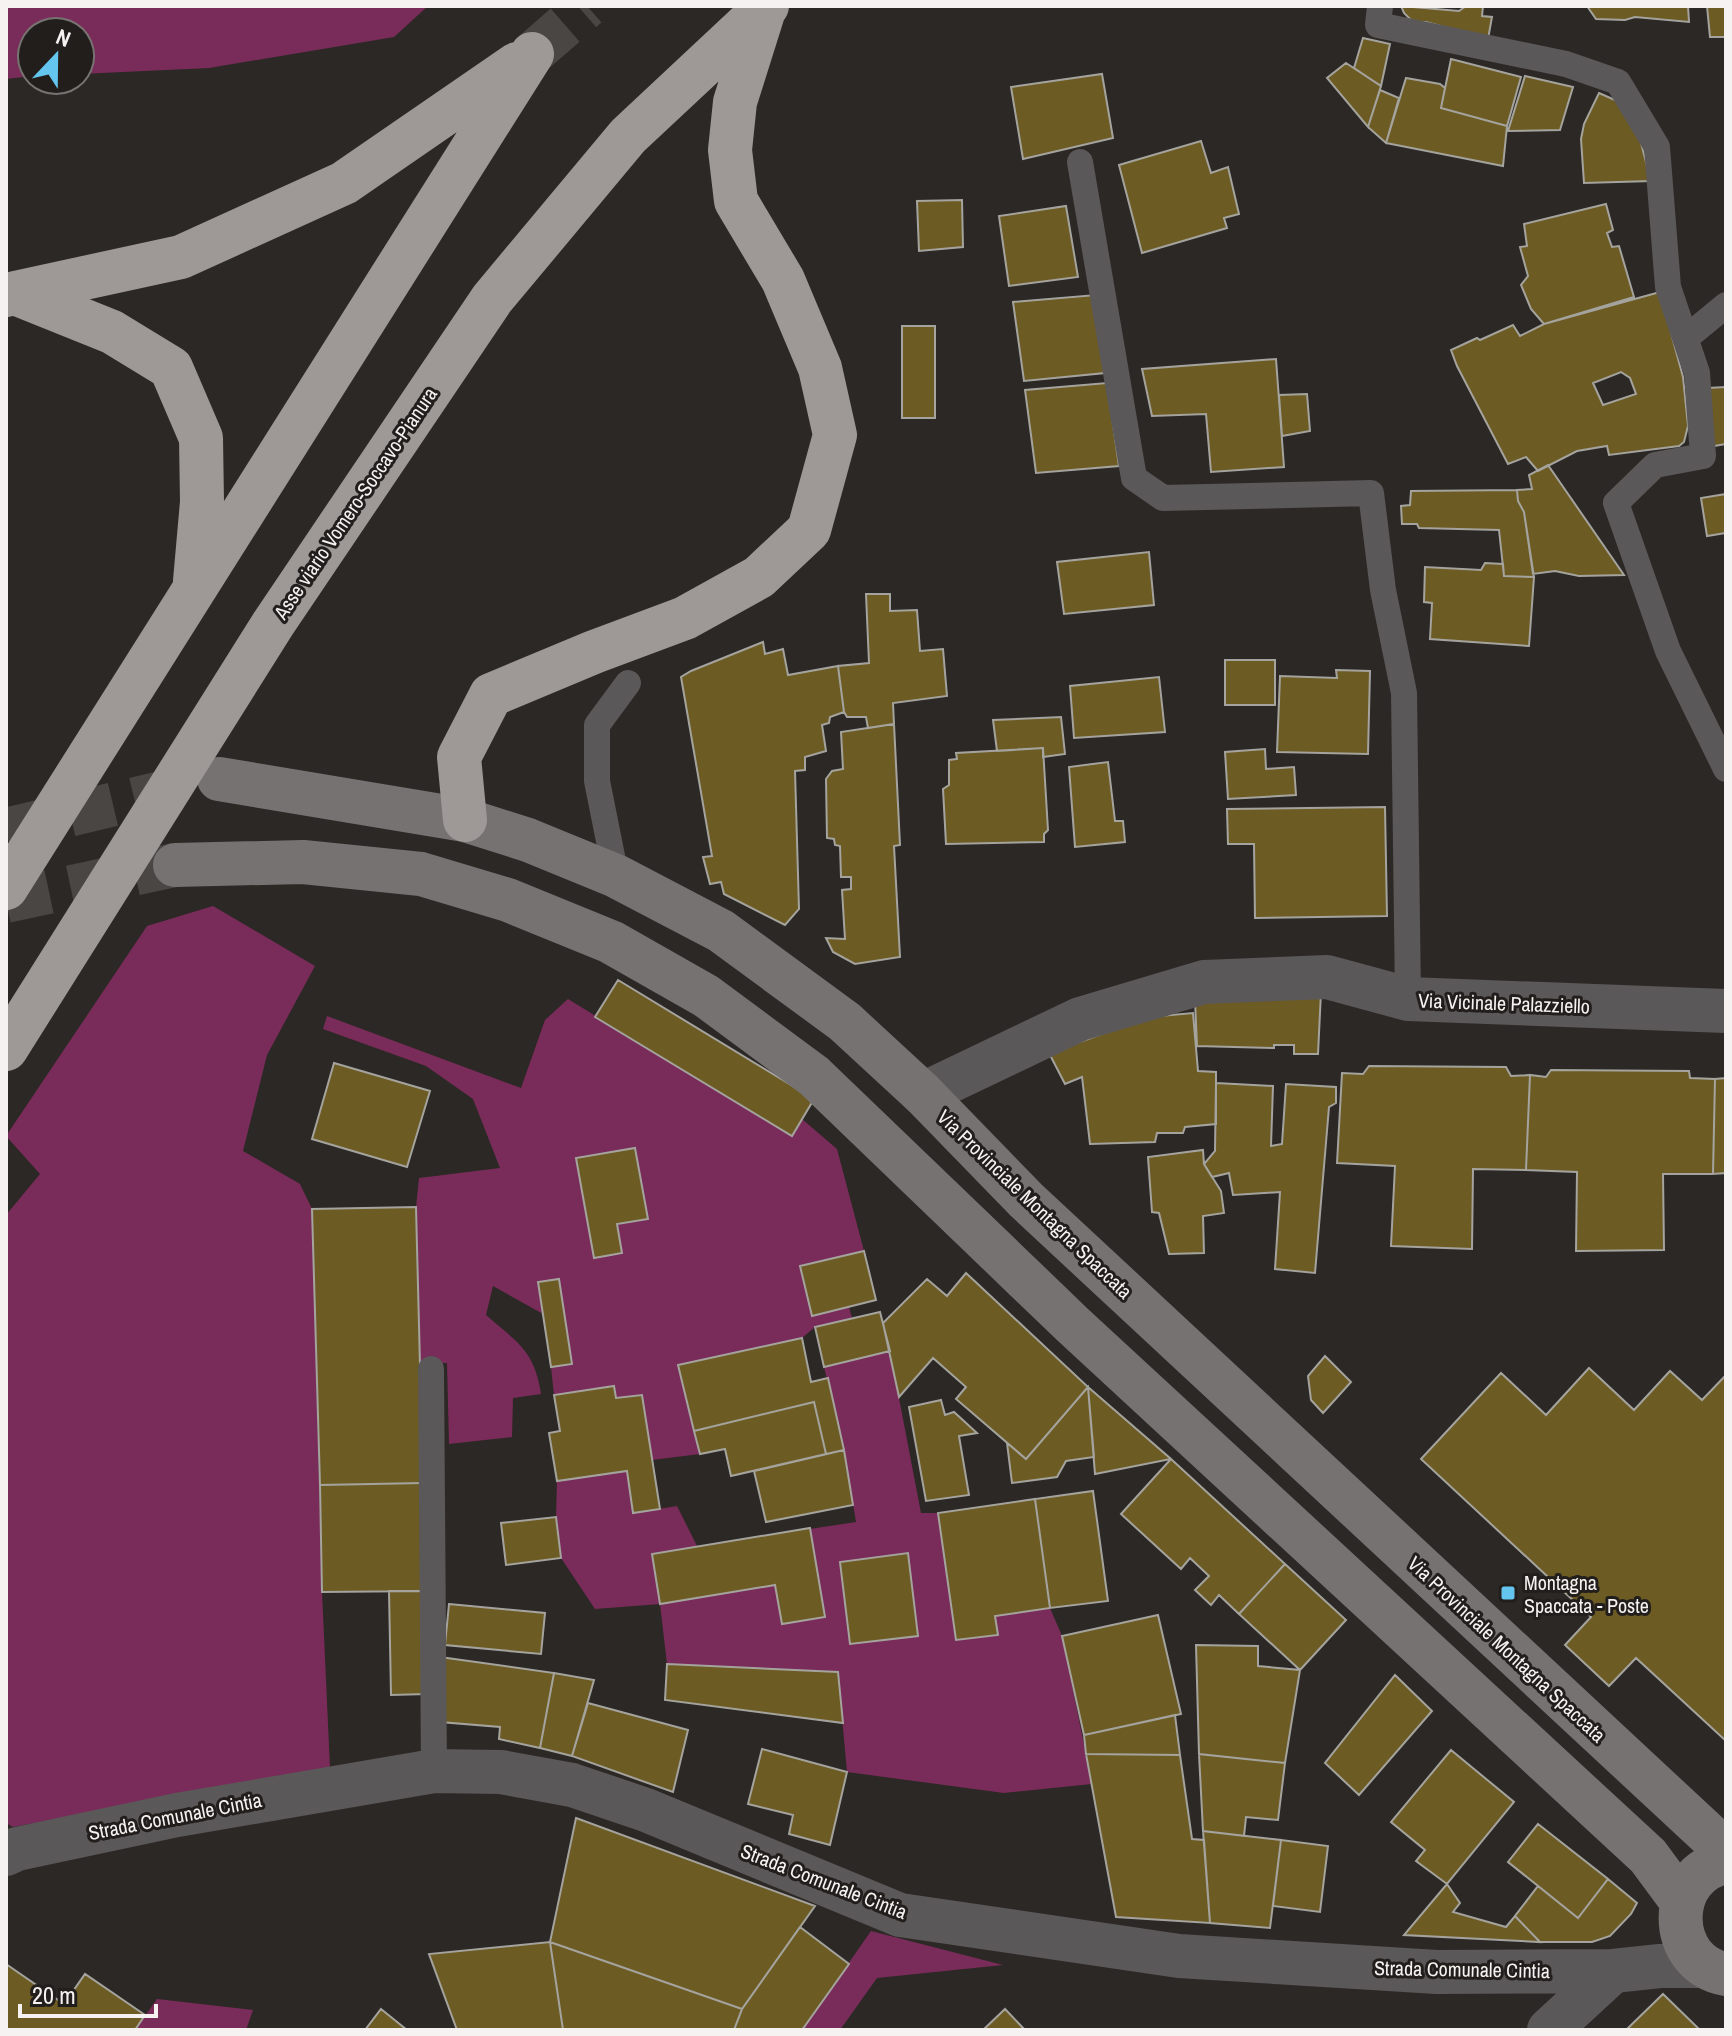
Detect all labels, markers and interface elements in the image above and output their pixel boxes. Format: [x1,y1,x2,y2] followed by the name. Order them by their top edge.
[16,16,96,96] north arrow
[52,21,75,54] text: N
[267,382,443,625] street label: Asse viario Vomero-Soccavo-Pianura
[1418,987,1590,1019] street label: Via Vicinale Palazziello
[932,1104,1138,1304] street label: Via Provinciale Montagna Spaccata
[1402,1550,1612,1748] street label: Via Provinciale Montagna Spaccata
[1524,1569,1649,1619] place label: Montagna Spaccata - Poste
[1499,1584,1517,1602] marker: Montagna Spaccata - Poste
[86,1786,264,1846] street label: Strada Comunale Cintia
[737,1837,911,1925] street label: Strada Comunale Cintia
[1374,1954,1550,1984] street label: Strada Comunale Cintia
[20,1968,156,2018] scale bar
[32,1979,76,2011] text: 20 m

